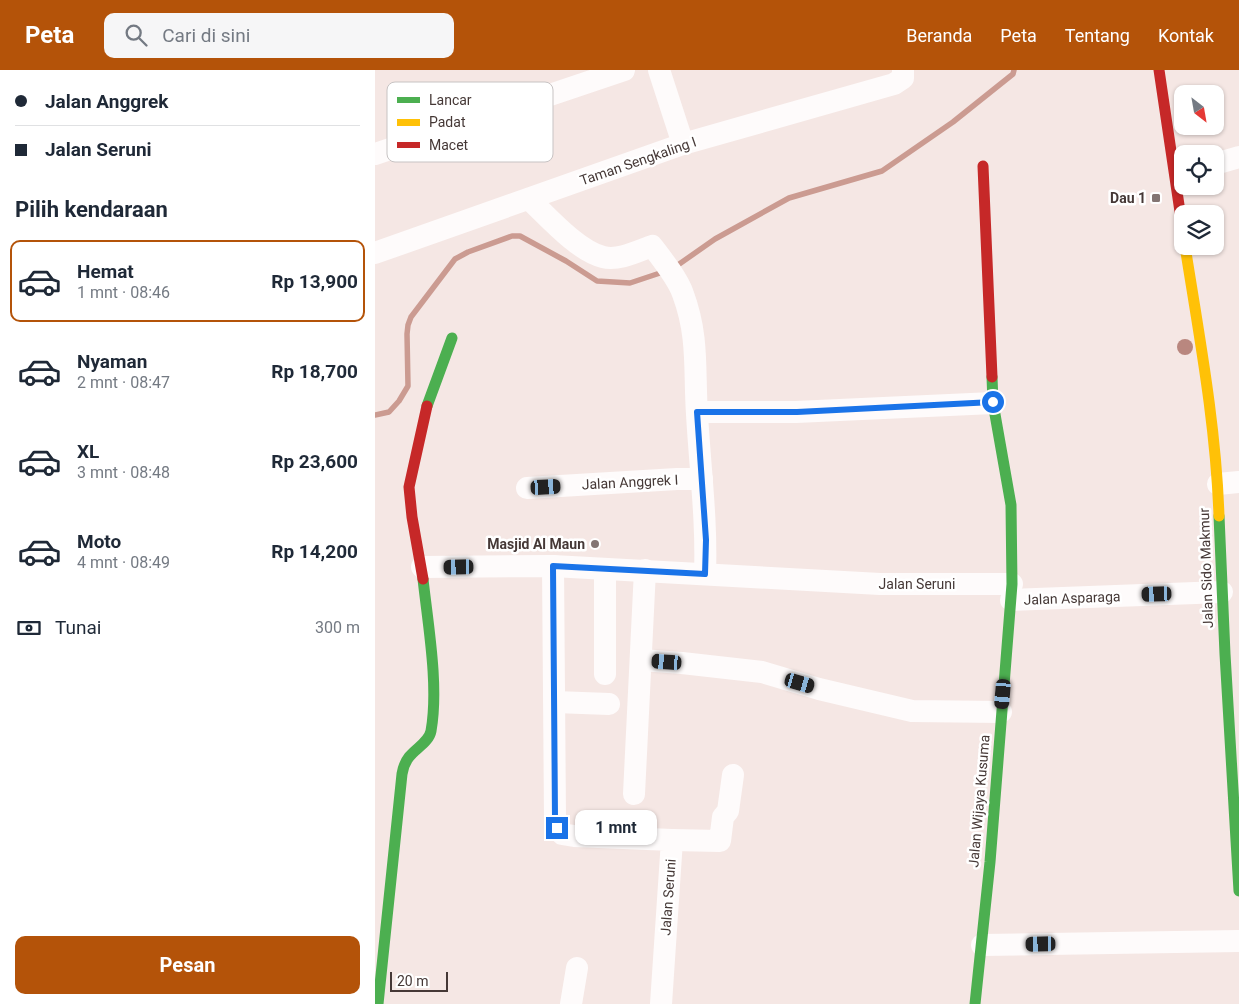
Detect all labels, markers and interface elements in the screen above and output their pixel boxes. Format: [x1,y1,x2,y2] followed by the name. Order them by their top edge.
[104,13,454,58] search box
[25,21,74,49] text: Peta
[122,21,150,49] icon: search
[162,24,250,47] text: Cari di sini
[906,25,972,46] text: Beranda
[1000,25,1037,46] text: Peta
[1065,25,1130,46] text: Tentang
[1158,25,1214,46] text: Kontak
[387,82,553,162] legend
[1174,85,1224,135] north arrow
[1174,85,1224,255] map controls
[45,90,168,113] text: Jalan Anggrek
[429,92,472,108] text: Lancar
[429,114,466,130] text: Padat
[578,134,698,188] street label: Taman Sengkaling I
[429,137,469,153] text: Macet
[45,138,152,161] text: Jalan Seruni
[1174,145,1224,195] button: locate
[1110,190,1146,206] place label: Dau 1
[1150,192,1162,204] marker: Dau 1
[15,197,168,222] text: Pilih kendaraan
[1174,205,1224,255] button: layers
[17,259,62,304] icon: car
[77,260,134,283] text: Hemat
[271,270,358,293] text: Rp 13,900
[77,283,170,302] text: 1 mnt · 08:46
[17,349,62,394] icon: car
[77,350,147,373] text: Nyaman
[271,360,358,383] text: Rp 18,700
[77,373,170,392] text: 2 mnt · 08:47
[982,391,1004,413] route start
[17,439,62,484] icon: car
[77,440,99,463] text: XL
[271,450,358,473] text: Rp 23,600
[77,463,170,482] text: 3 mnt · 08:48
[581,471,679,493] street label: Jalan Anggrek I
[530,479,561,495] car
[1196,507,1216,628] street label: Jalan Sido Makmur
[17,529,62,574] icon: car
[77,530,121,553] text: Moto
[487,536,585,552] place label: Masjid Al Maun
[589,538,601,550] marker: Masjid Al Maun
[271,540,358,563] text: Rp 14,200
[77,553,170,572] text: 4 mnt · 08:49
[443,559,474,575] car
[879,576,955,592] street label: Jalan Seruni
[1141,586,1172,602] car
[1023,588,1121,608] street label: Jalan Asparaga
[15,614,43,642] icon: cash
[55,616,101,639] text: Tunai
[315,618,360,637] text: 300 m
[651,653,682,671] car
[783,672,816,694] car
[994,678,1011,710] car
[965,734,993,868] street label: Jalan Wijaya Kusuma
[575,810,657,846] callout: 1 mnt
[546,817,568,839] route end
[595,818,637,837] text: 1 mnt
[657,858,679,936] street label: Jalan Seruni
[15,936,360,994] button: Pesan
[1025,936,1056,952] car
[390,969,447,992] scale bar
[397,973,429,989] text: 20 m

